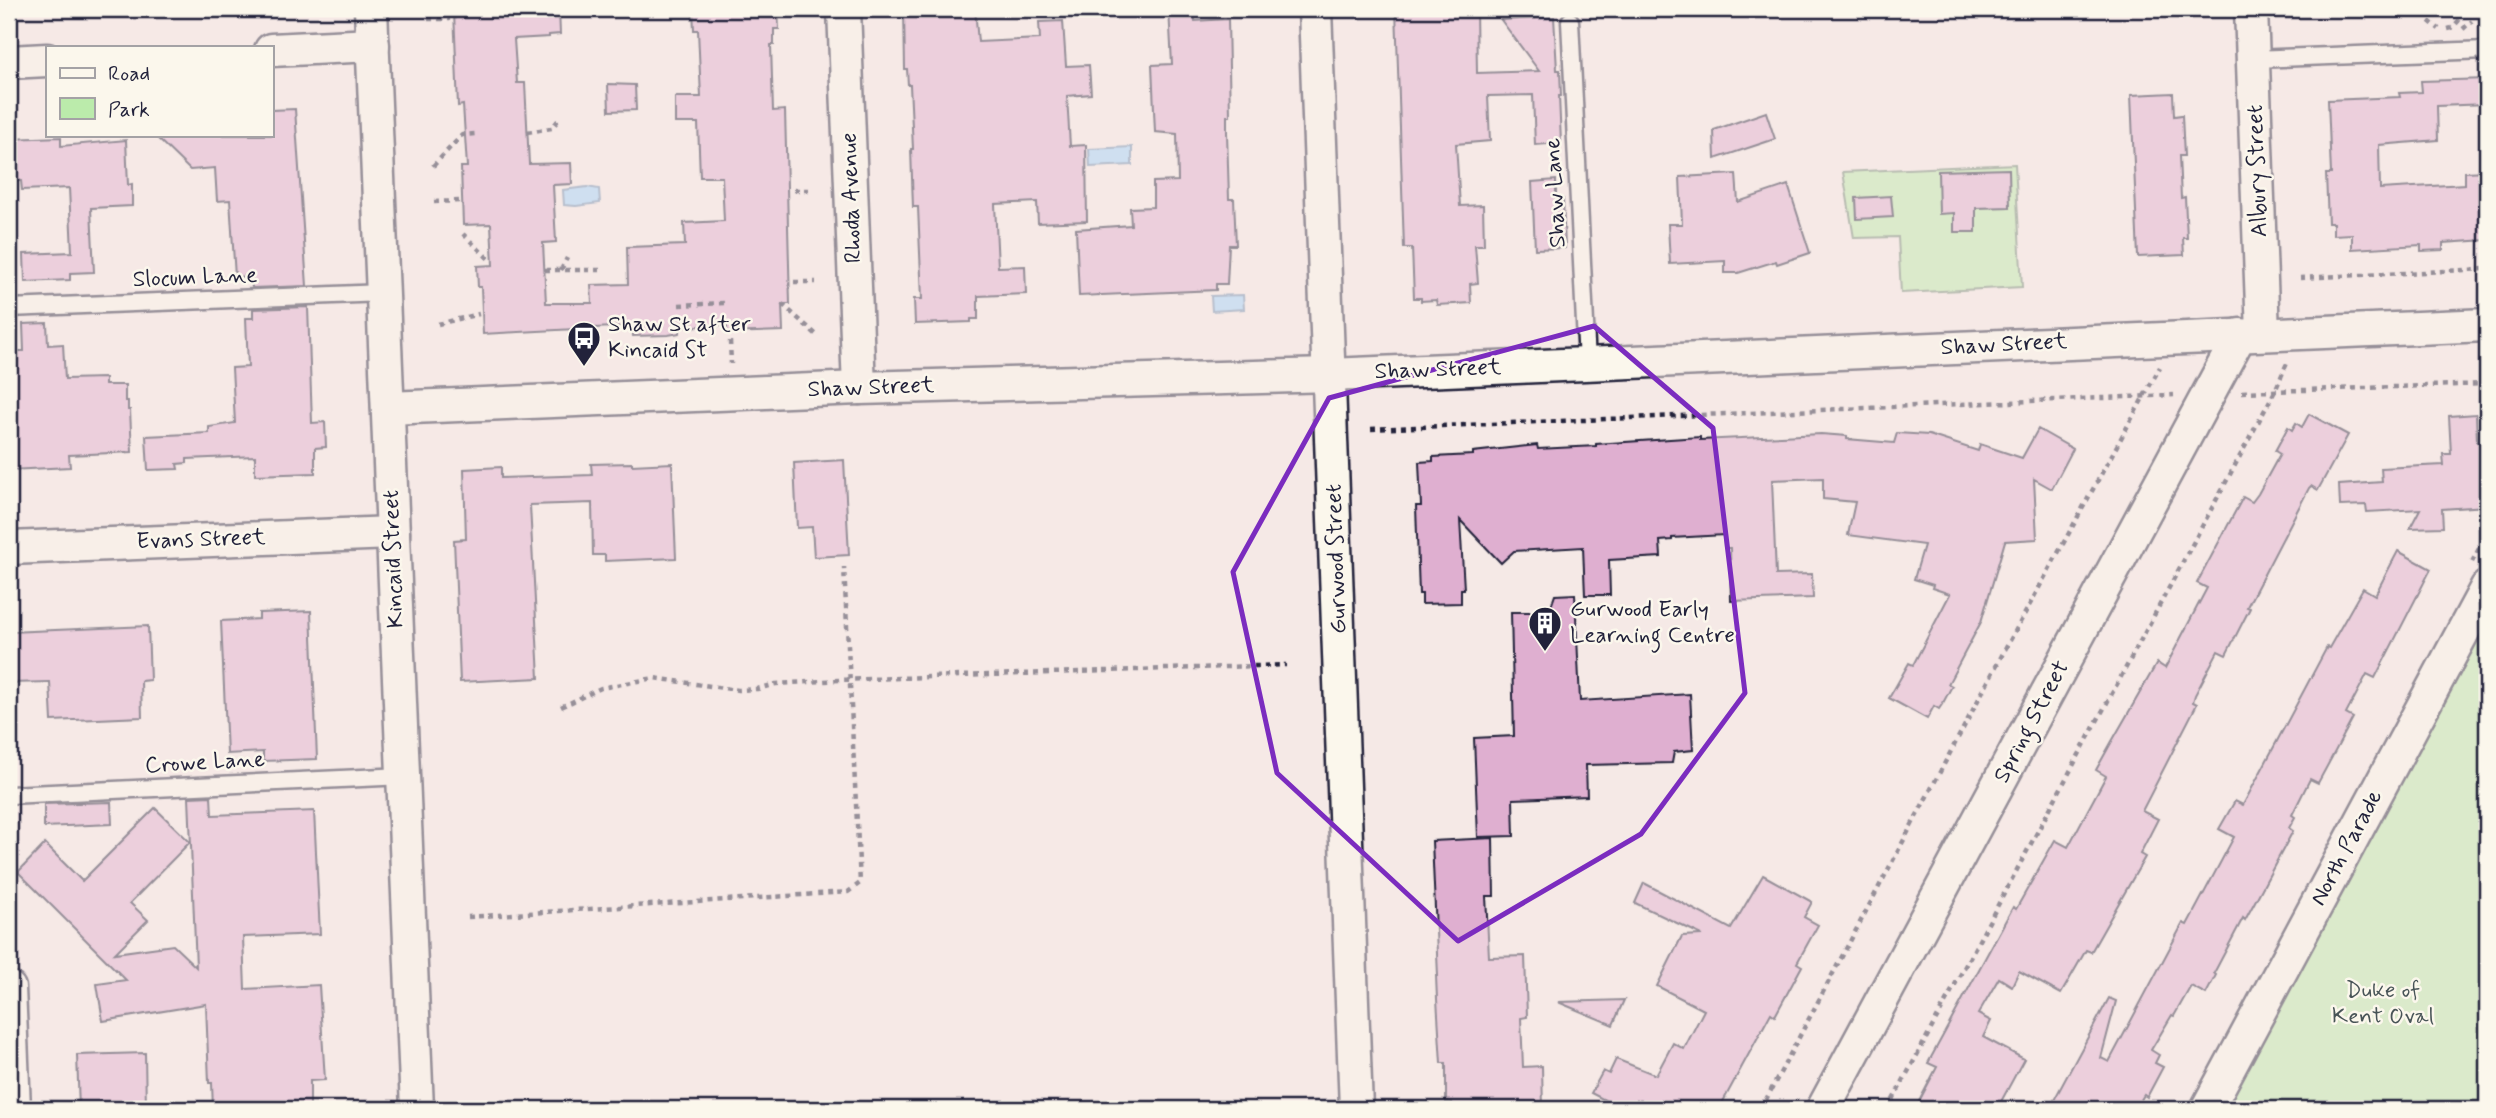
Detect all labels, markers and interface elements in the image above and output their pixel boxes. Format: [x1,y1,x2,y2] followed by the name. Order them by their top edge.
[46,46,273,136] legend
[108,60,150,88] text: Road
[108,96,150,124] text: Park
[2241,104,2275,238] street label: Albury Street
[835,132,869,264] street label: Rhoda Avenue
[1538,137,1574,249] street label: Shaw Lane
[132,261,258,295] street label: Slocum Lane
[608,310,751,366] place label: Shaw St after Kincaid St
[565,319,603,368] bus stop icon: Shaw St after Kincaid St
[1940,327,2069,363] street label: Shaw Street
[1374,353,1502,387] street label: Shaw Street
[807,371,935,405] street label: Shaw Street
[1319,483,1355,635] street label: Gurwood Street
[377,489,411,629] street label: Kincaid Street
[136,523,267,557] street label: Evans Street
[1570,595,1735,653] place label: Gurwood Early Learning Centre
[1526,604,1564,653] building icon: Gurwood Early Learning Centre
[1987,656,2079,789] street label: Spring Street
[144,745,266,781] street label: Crowe Lane
[2304,785,2390,911] street label: North Parade
[2332,976,2434,1032] park label: Duke of Kent Oval

